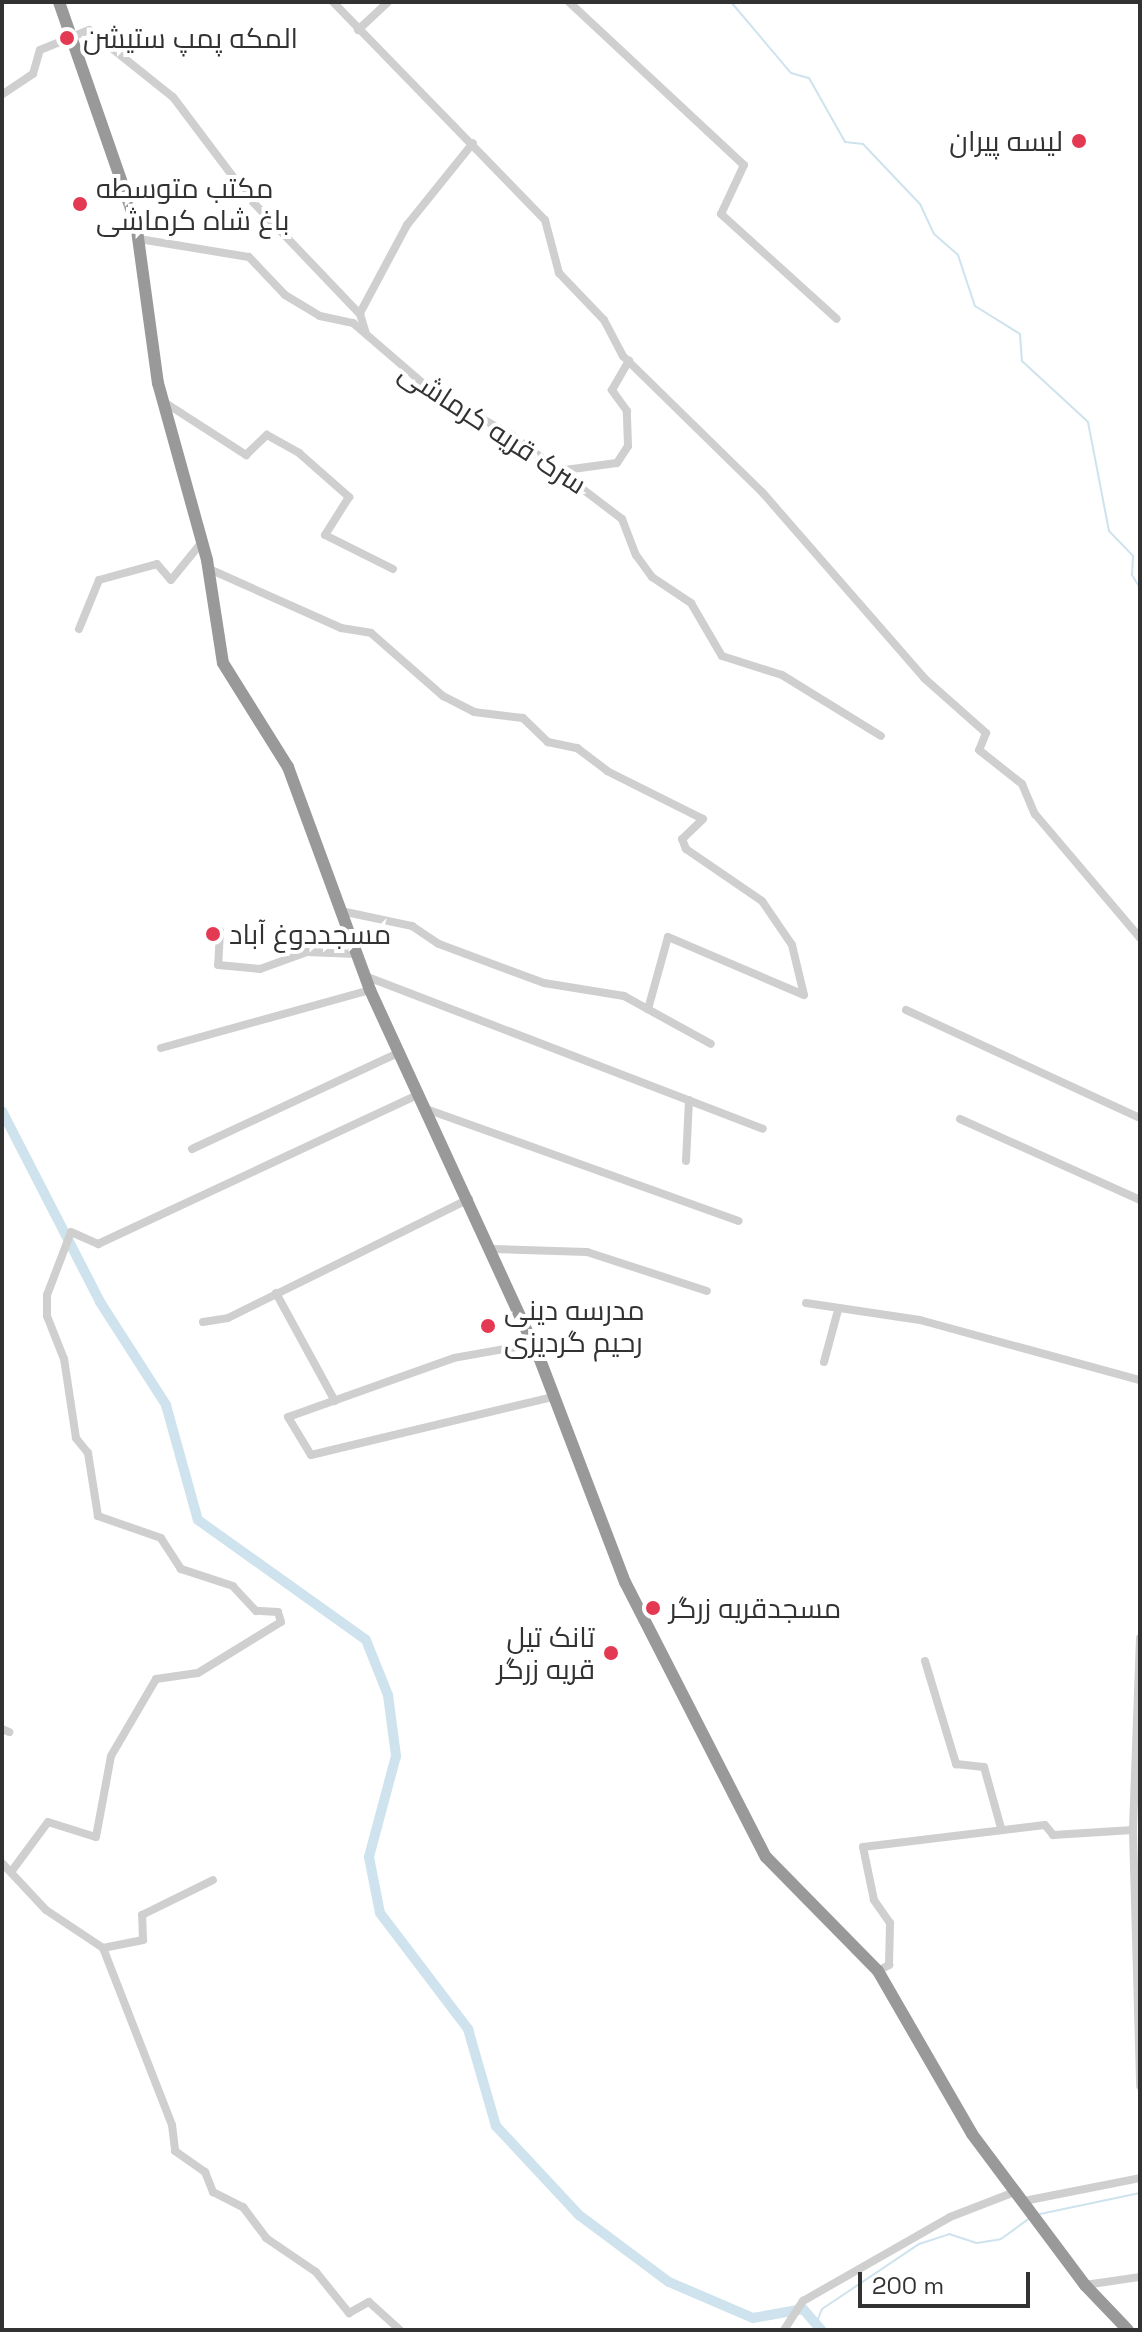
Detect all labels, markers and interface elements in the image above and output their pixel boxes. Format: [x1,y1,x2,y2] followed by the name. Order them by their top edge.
[83,21,298,55] place label: المکه پمپ ستیشن
[58,29,76,47] marker: المکه پمپ ستیشن
[949,124,1063,158] place label: لیسه پیران
[1070,132,1088,150] marker: لیسه پیران
[96,171,289,237] place label: مکتب متوسطه باغ شاه کرماشی
[71,195,89,213] marker: مکتب متوسطه باغ شاه کرماشی
[393,355,593,501] street label: سرک قریه کرماشی
[229,917,391,951] place label: مسجددوغ آباد
[204,925,222,943] marker: مسجددوغ آباد
[504,1293,645,1359] place label: مدرسه دینی رحیم گردیزی
[479,1317,497,1335] marker: مدرسه دینی رحیم گردیزی
[669,1591,841,1625] place label: مسجدقریه زرگر
[644,1599,662,1617] marker: مسجدقریه زرگر
[497,1620,595,1686] place label: تانک تیل قریه زرگر
[602,1644,620,1662] marker: تانک تیل قریه زرگر
[862,2256,1034,2306] scale bar
[872,2270,944,2301] text: 200 m

